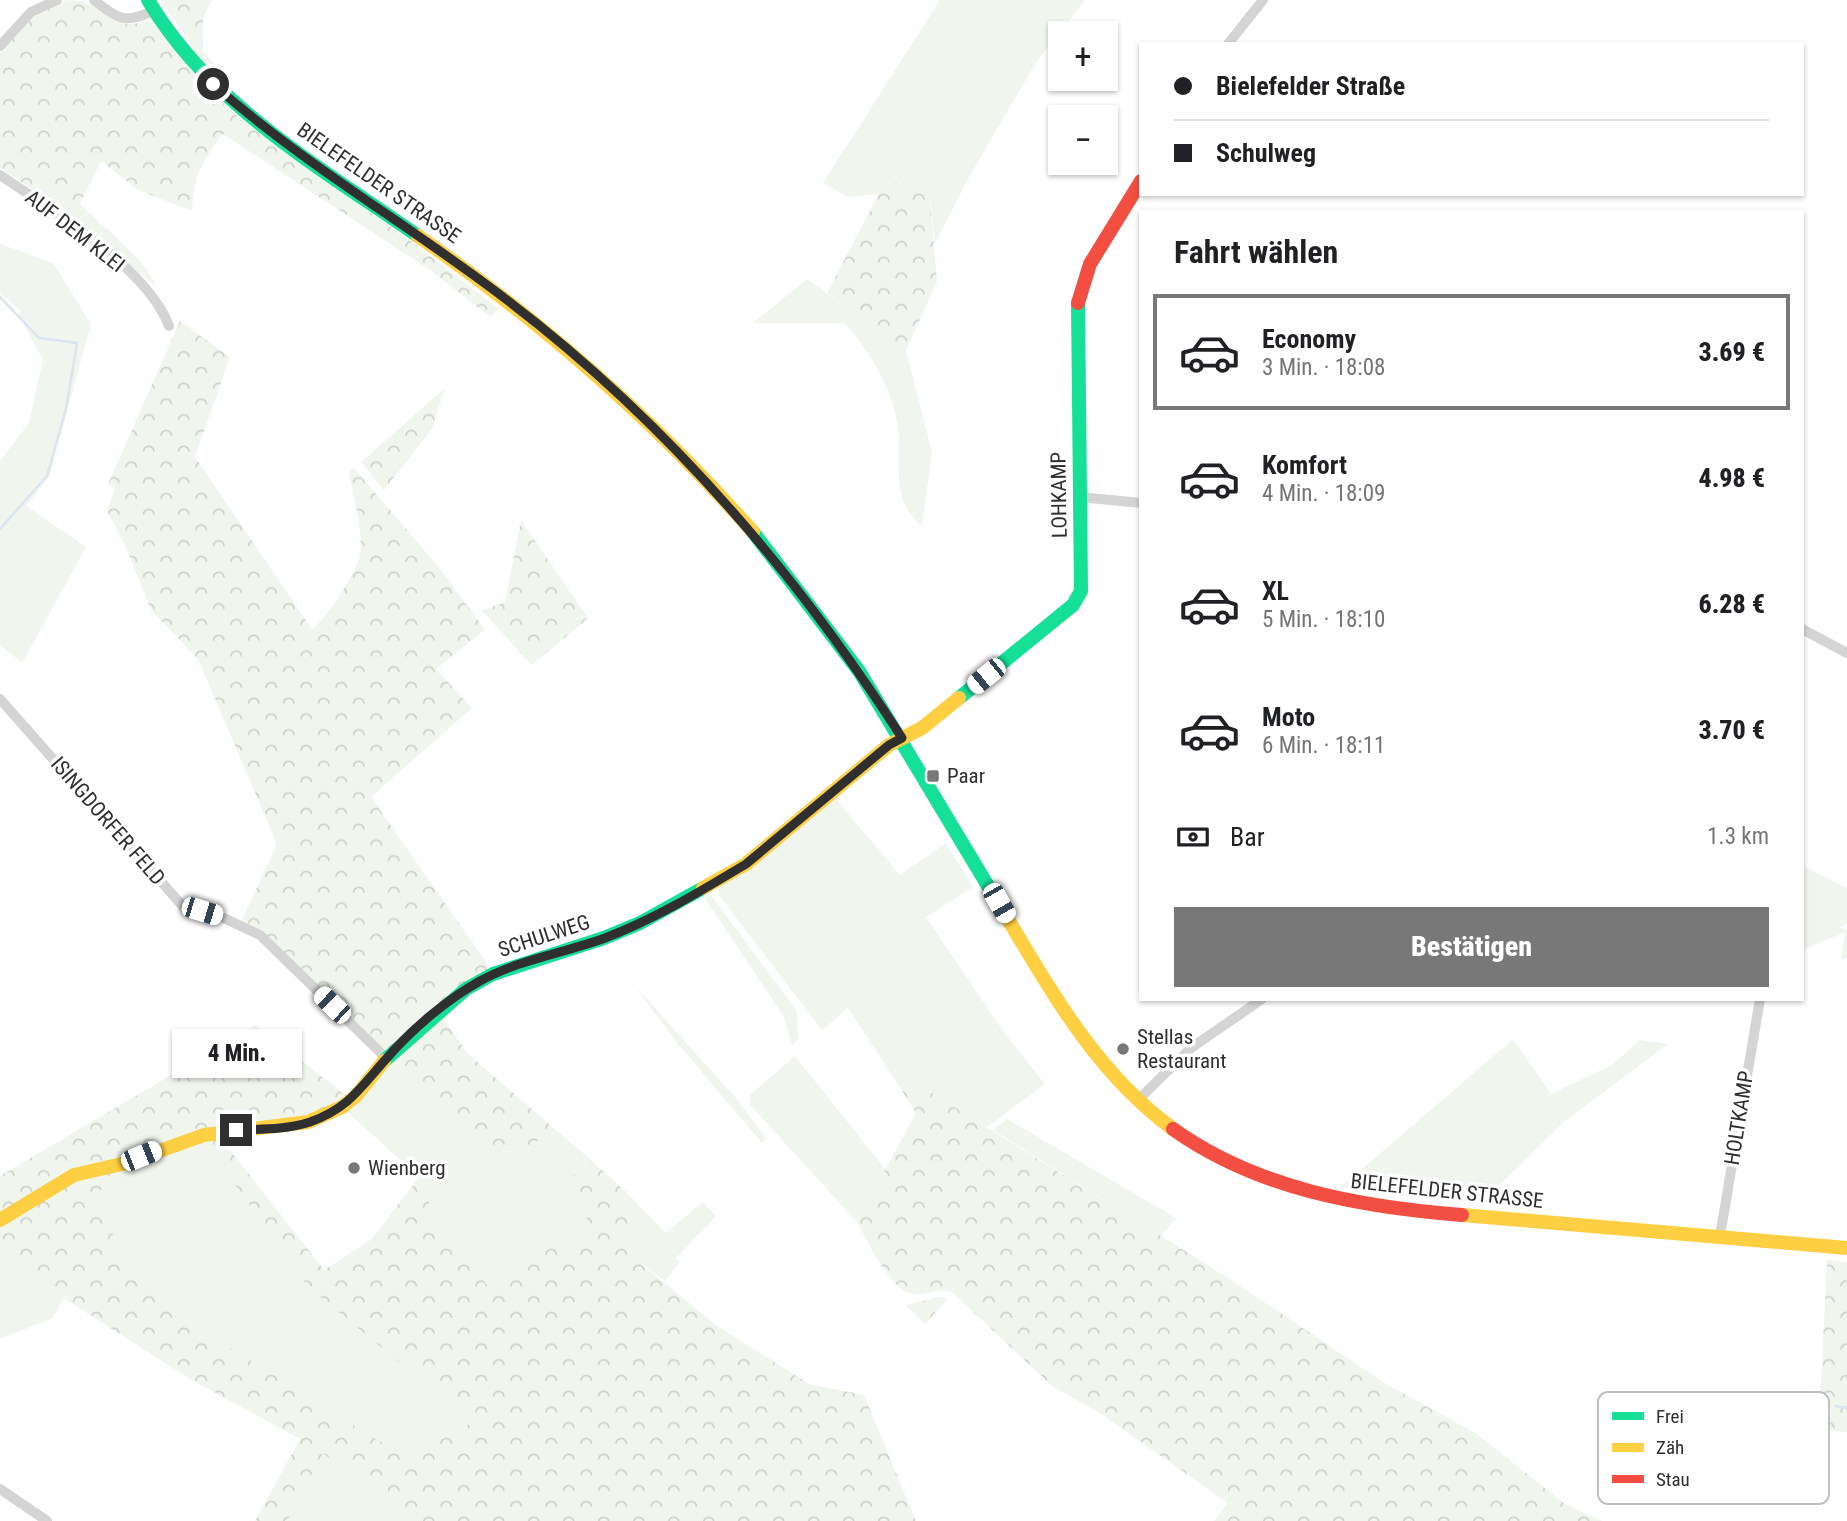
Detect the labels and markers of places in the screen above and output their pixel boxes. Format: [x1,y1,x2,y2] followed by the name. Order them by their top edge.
[947,764,985,788] place label: Paar
[925,768,941,784] marker: Paar
[1137,1025,1226,1073] place label: Stellas Restaurant
[1115,1041,1131,1057] marker: Stellas Restaurant
[368,1156,446,1180] place label: Wienberg
[346,1160,362,1176] marker: Wienberg

